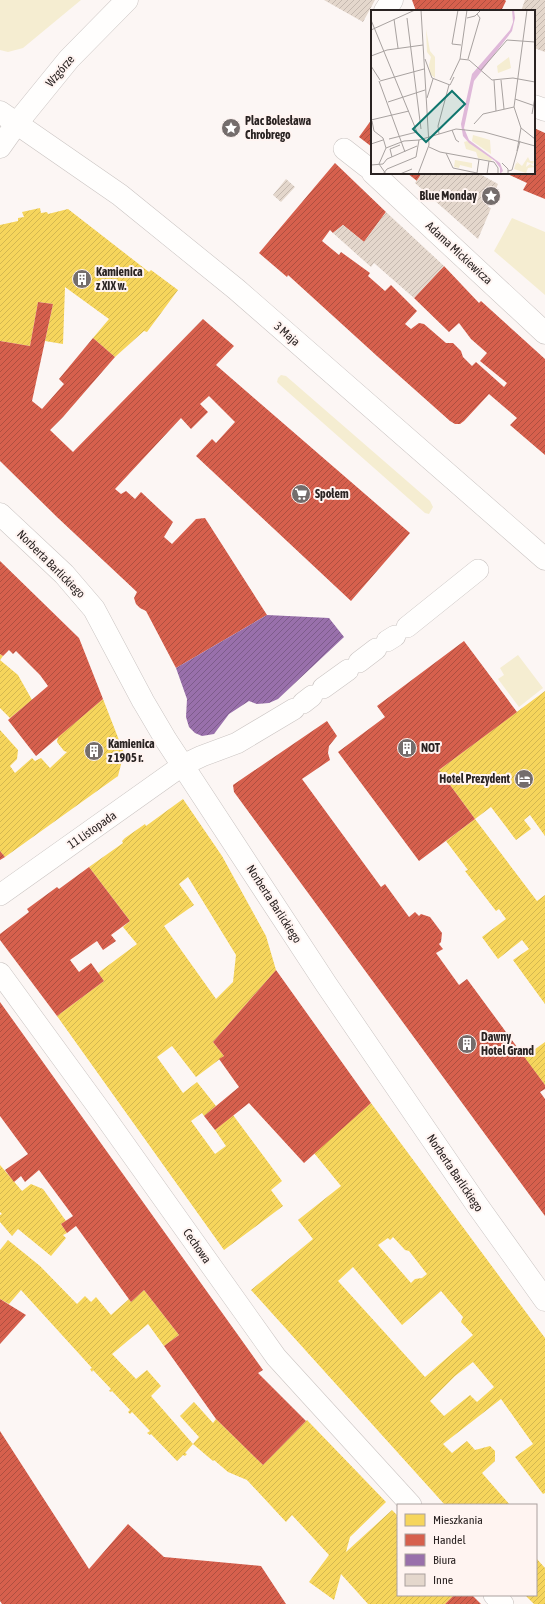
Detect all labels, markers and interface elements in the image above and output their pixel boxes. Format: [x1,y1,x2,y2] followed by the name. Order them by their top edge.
[371,10,535,174] inset map
[43,52,77,90] street label: Wzgórze
[245,114,312,142] place label: Plac Bolesława Chrobrego
[220,117,242,139] place icon: Plac Bolesława Chrobrego
[480,185,502,207] place icon: Blue Monday
[420,189,477,203] place label: Blue Monday
[423,219,495,287] street label: Adama Mickiewicza
[96,265,143,293] place label: Kamienica z XIX w.
[71,268,93,290] building icon: Kamienica z XIX w.
[271,319,303,349] street label: 3 Maja
[290,483,312,505] supermarket icon: Społem
[315,487,349,501] place label: Społem
[14,527,88,601] street label: Norberta Barlickiego
[108,737,155,765] place label: Kamienica z 1905 r.
[396,737,418,759] building icon: NOT
[83,740,105,762] building icon: Kamienica z 1905 r.
[421,741,441,755] place label: NOT
[513,768,535,790] hotel icon: Hotel Prezydent
[439,772,511,786] place label: Hotel Prezydent
[65,808,119,852] street label: 11 Listopada
[244,862,305,946] street label: Norberta Barlickiego
[481,1030,534,1058] place label: Dawny Hotel Grand
[456,1033,478,1055] building icon: Dawny Hotel Grand
[424,1132,486,1215] street label: Norberta Barlickiego
[180,1226,214,1266] street label: Cechowa
[397,1504,537,1596] legend
[433,1513,483,1527] text: Mieszkania
[433,1533,467,1547] text: Handel
[433,1553,456,1567] text: Biura
[433,1573,453,1587] text: Inne

